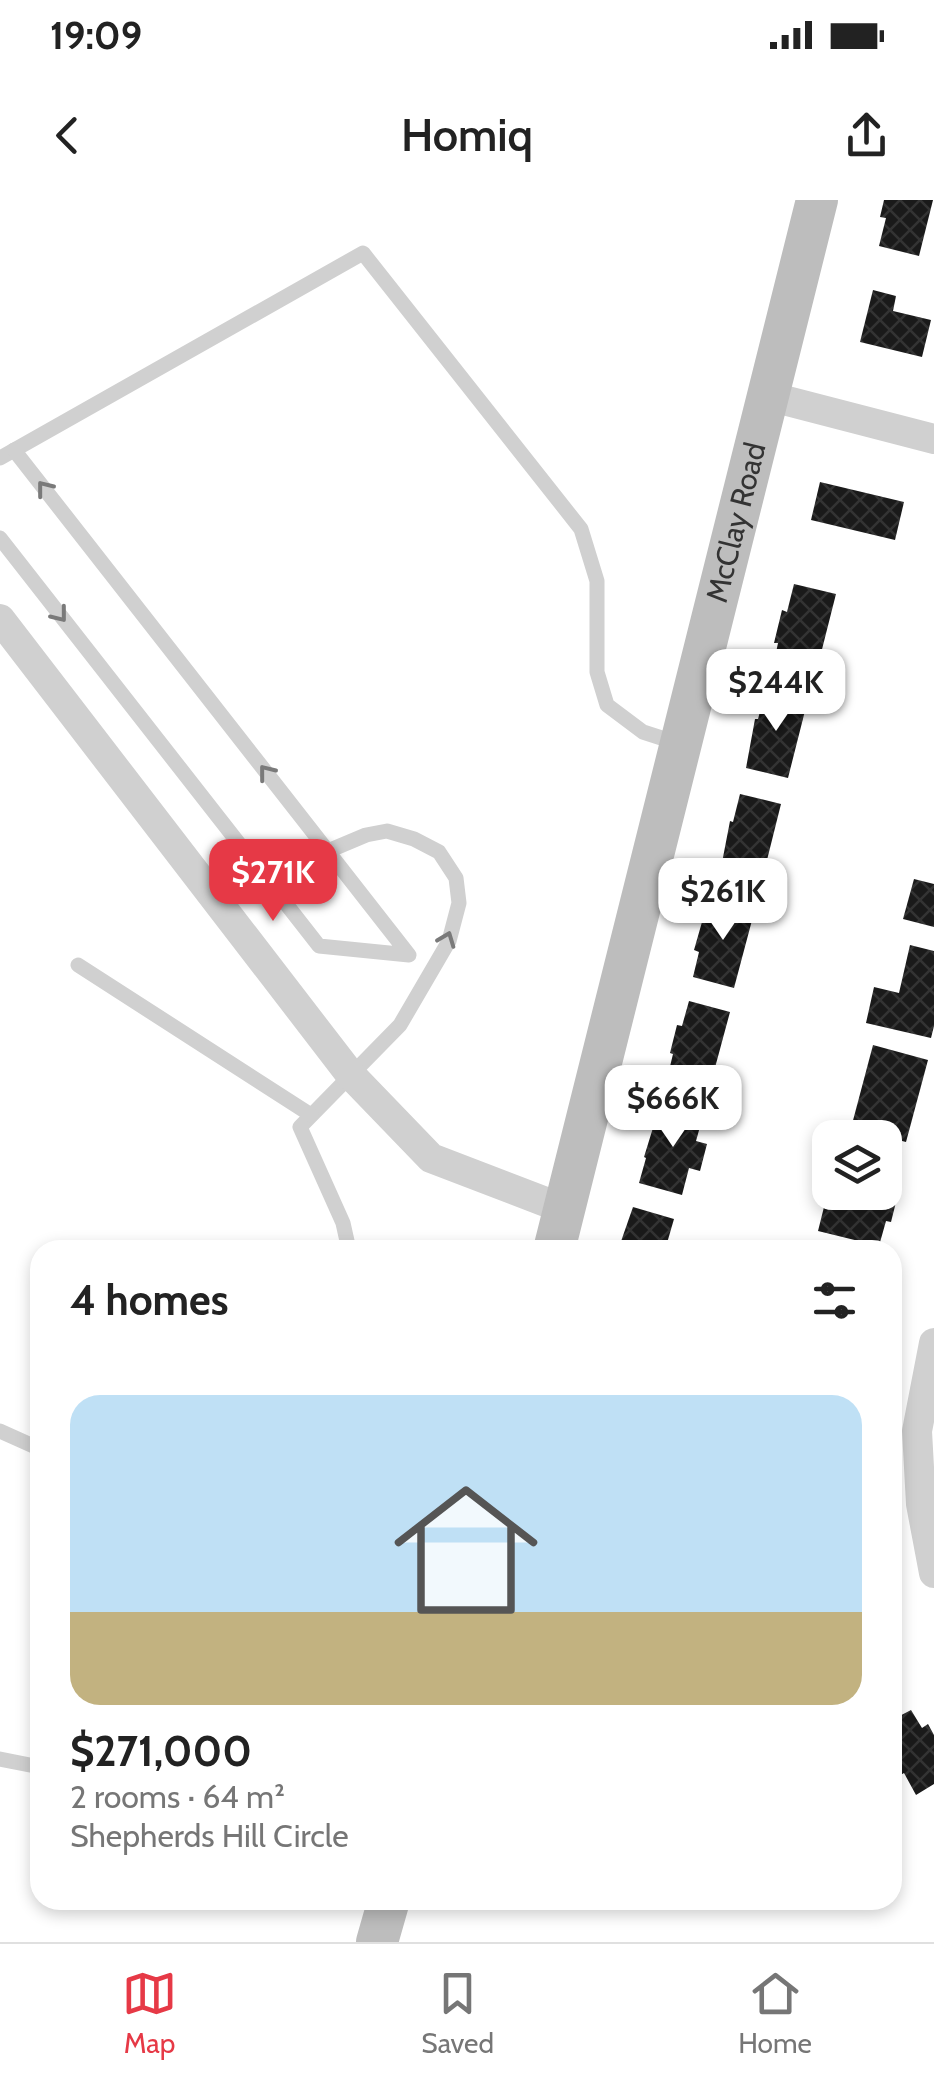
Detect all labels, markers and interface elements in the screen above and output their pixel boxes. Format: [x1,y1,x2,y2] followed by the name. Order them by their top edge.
[50,12,142,59] text: 19:09
[40,108,95,163] icon: back
[401,108,533,162] text: Homiq
[839,108,894,163] icon: share
[698,438,774,606] street label: McClay Road
[38,481,55,499] one-way arrow
[48,603,66,621] one-way arrow
[706,649,846,734] pin: $244K
[728,662,824,701] text: $244K
[260,765,277,783] one-way arrow
[203,839,343,924] pin: $271K
[231,852,315,891] text: $271K
[653,858,793,943] pin: $261K
[680,871,766,910] text: $261K
[435,932,456,949] one-way arrow
[603,1065,743,1150] pin: $666K
[627,1078,719,1117] text: $666K
[812,1120,902,1210] map controls
[812,1120,902,1210] button: layers
[807,1273,862,1328] icon: filters
[70,1274,229,1326] text: 4 homes
[376,1460,556,1640] icon: home
[70,1725,252,1777] text: $271,000
[70,1777,285,1816] text: 2 rooms · 64 m²
[70,1816,349,1855] text: Shepherds Hill Circle
[122,1966,177,2060] tab: Map
[421,1966,494,2060] tab: Saved
[738,1966,812,2060] tab: Home

